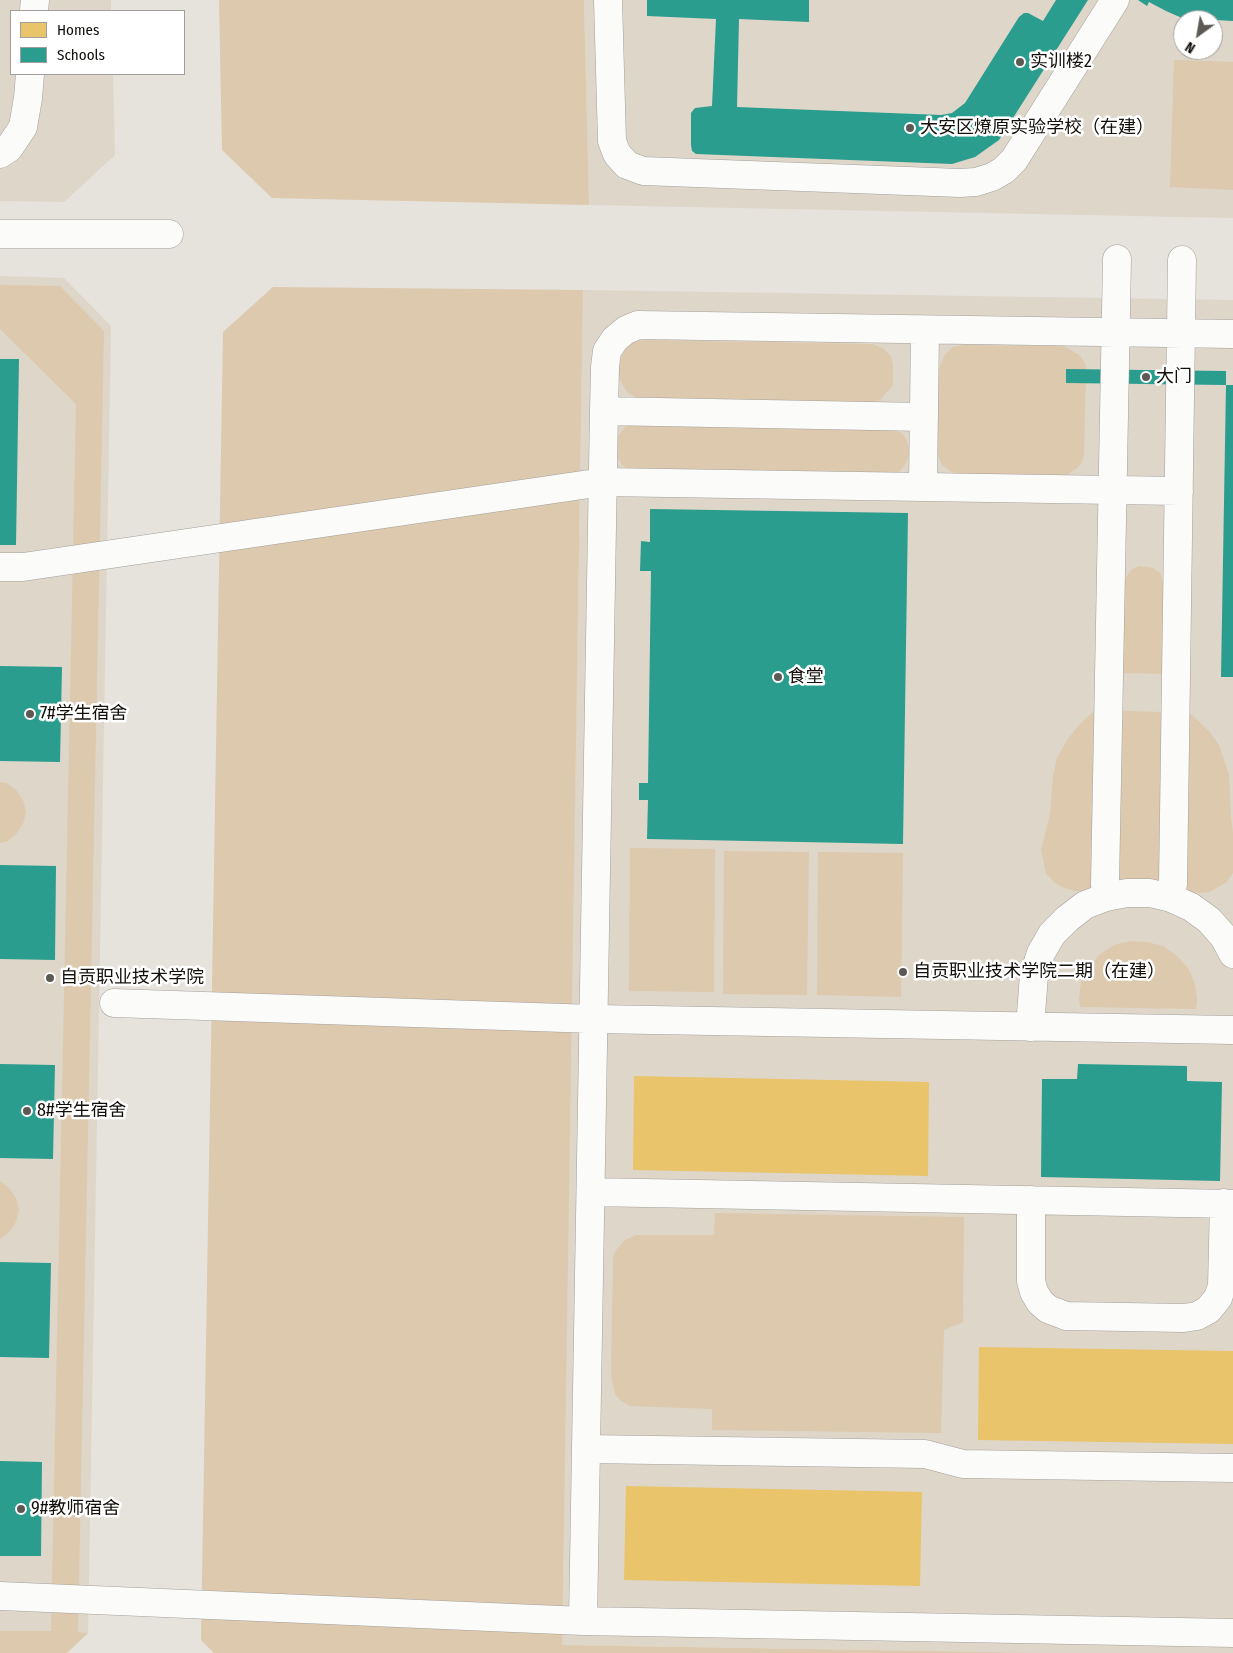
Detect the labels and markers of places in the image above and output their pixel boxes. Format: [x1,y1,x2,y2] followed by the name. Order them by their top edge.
[1030,51,1092,73] place label: 实训楼2
[1014,56,1026,68] marker: 实训楼2
[920,117,1154,139] place label: 大安区燎原实验学校（在建）
[904,122,916,134] marker: 大安区燎原实验学校（在建）
[1156,366,1192,388] place label: 大门
[1140,371,1152,383] marker: 大门
[788,666,824,688] place label: 食堂
[772,671,784,683] marker: 食堂
[40,703,127,725] place label: 7#学生宿舍
[24,708,36,720] marker: 7#学生宿舍
[913,961,1165,983] place label: 自贡职业技术学院二期（在建）
[897,966,909,978] marker: 自贡职业技术学院二期（在建）
[60,967,204,989] place label: 自贡职业技术学院
[44,972,56,984] marker: 自贡职业技术学院
[37,1100,126,1122] place label: 8#学生宿舍
[21,1105,33,1117] marker: 8#学生宿舍
[31,1498,120,1520] place label: 9#教师宿舍
[15,1503,27,1515] marker: 9#教师宿舍

